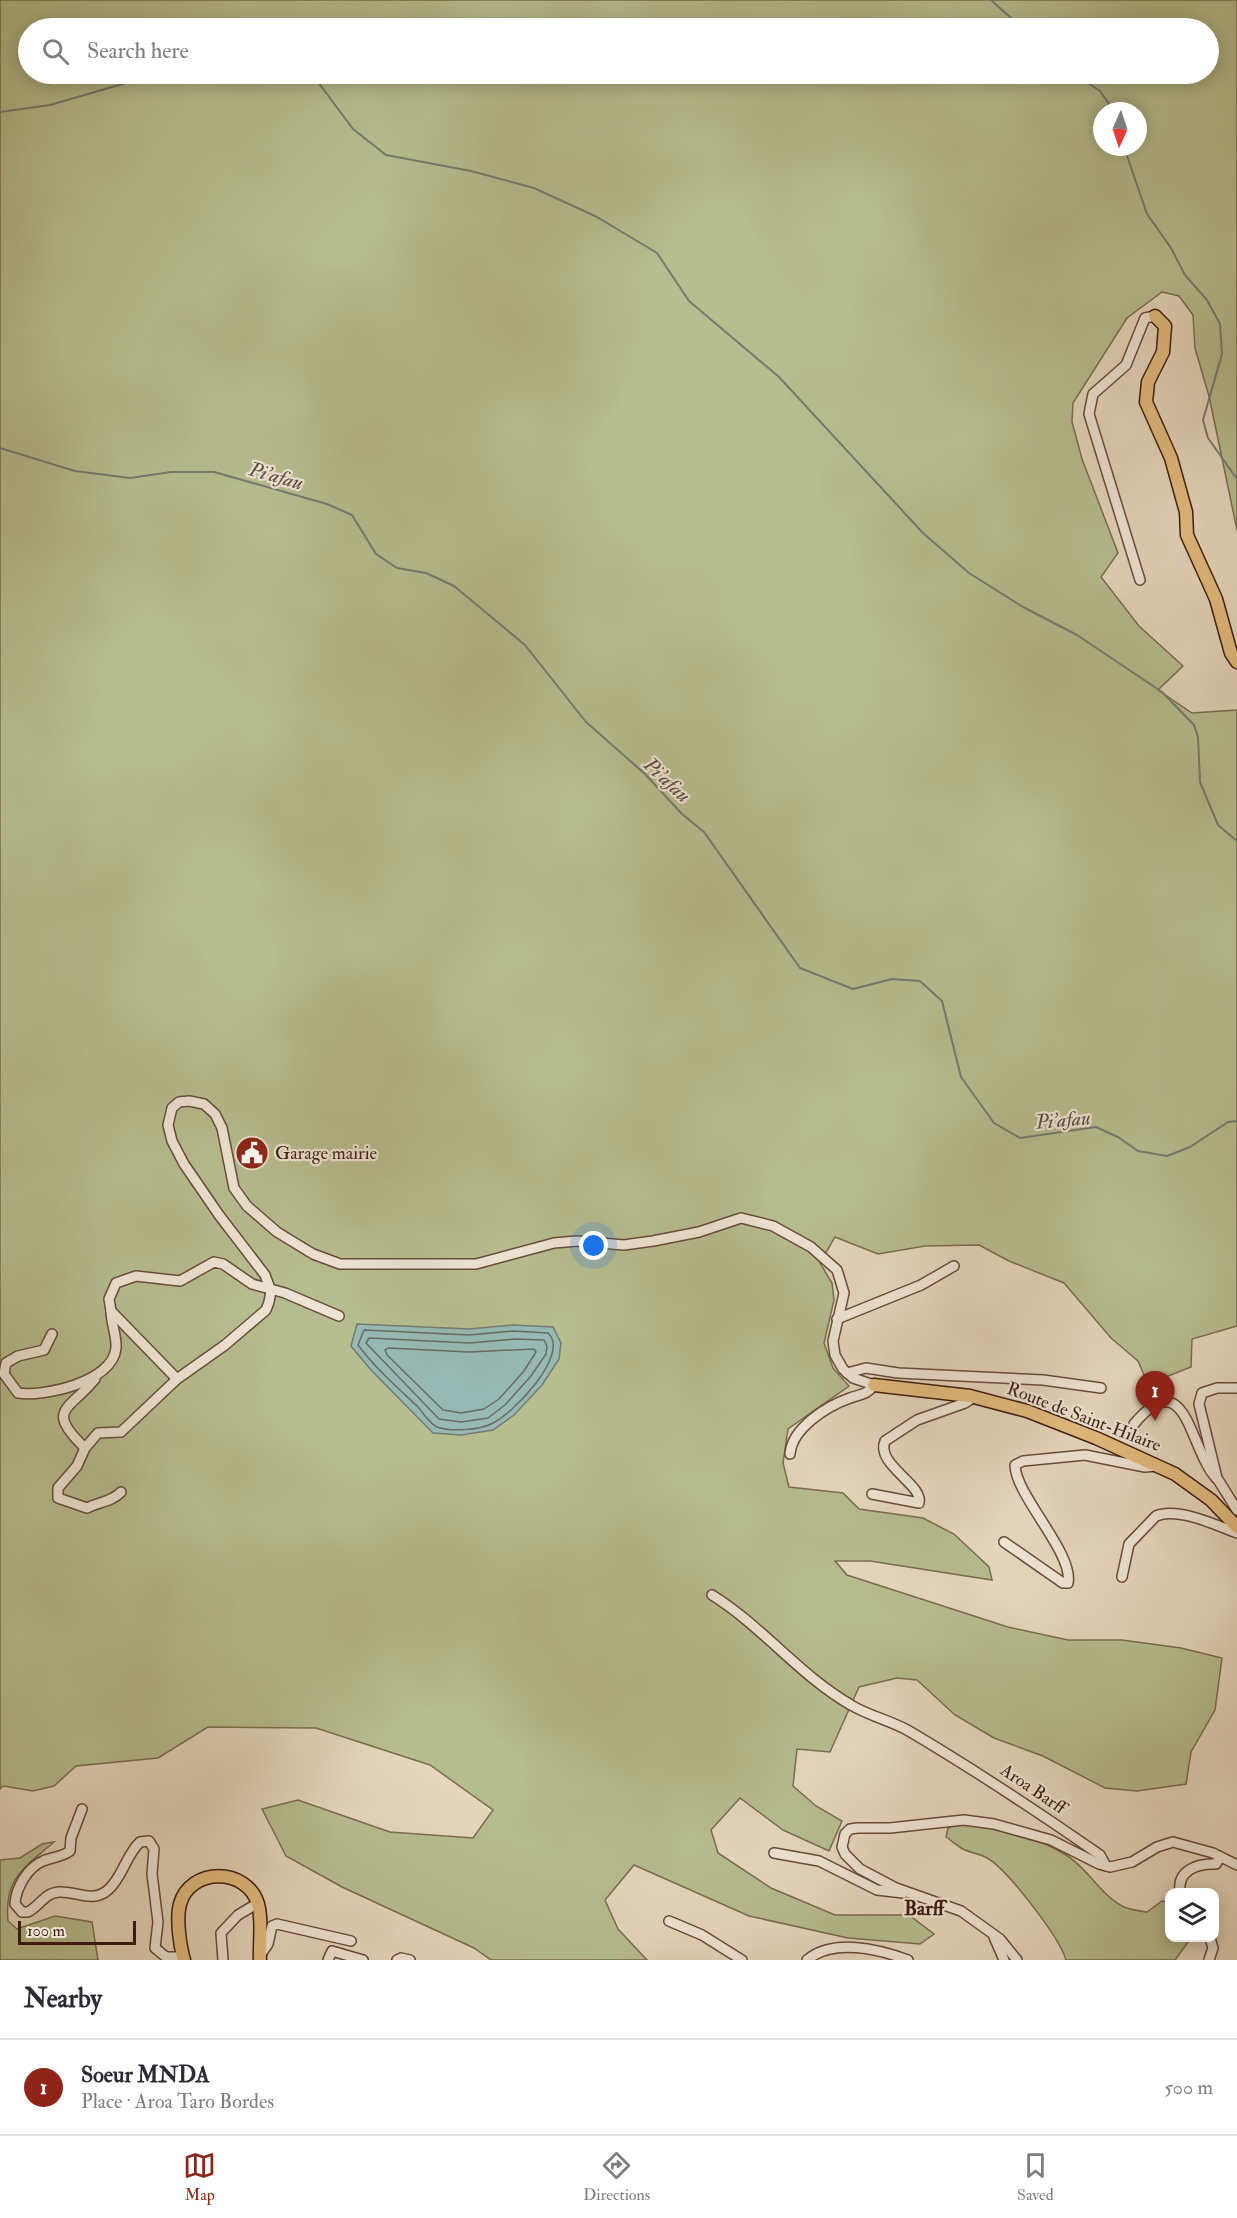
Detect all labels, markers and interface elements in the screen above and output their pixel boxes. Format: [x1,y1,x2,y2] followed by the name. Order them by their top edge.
[18,18,1219,84] search box
[39,35,72,68] icon: search
[87,37,189,65] text: Search here
[1093,102,1147,156] north arrow
[245,456,306,496] water label: Pi'afau
[638,751,696,808] water label: Pi'afau
[1034,1105,1092,1135] water label: Pi'afau
[234,1135,270,1171] public building icon: Garage mairie
[275,1142,377,1165] place label: Garage mairie
[579,1231,608,1260] your location
[1136,1372,1174,1421] pin: 1
[1004,1377,1165,1457] street label: Route de Saint-Hilaire
[995,1758,1072,1821] street label: Aroa Barff
[1165,1888,1219,1942] map controls
[1165,1888,1219,1942] button: layers
[904,1896,948,1921] district label: Barff
[18,1918,136,1946] scale bar
[27,1921,65,1941] text: 100 m
[24,1983,102,2015] text: Nearby
[81,2061,210,2089] text: Soeur MNDA
[40,2075,47,2100] text: 1
[1164,2075,1213,2100] text: 500 m
[81,2089,274,2114] text: Place · Aroa Taro Bordes
[183,2149,216,2205] tab: Map
[583,2149,650,2205] tab: Directions
[1017,2149,1054,2205] tab: Saved

